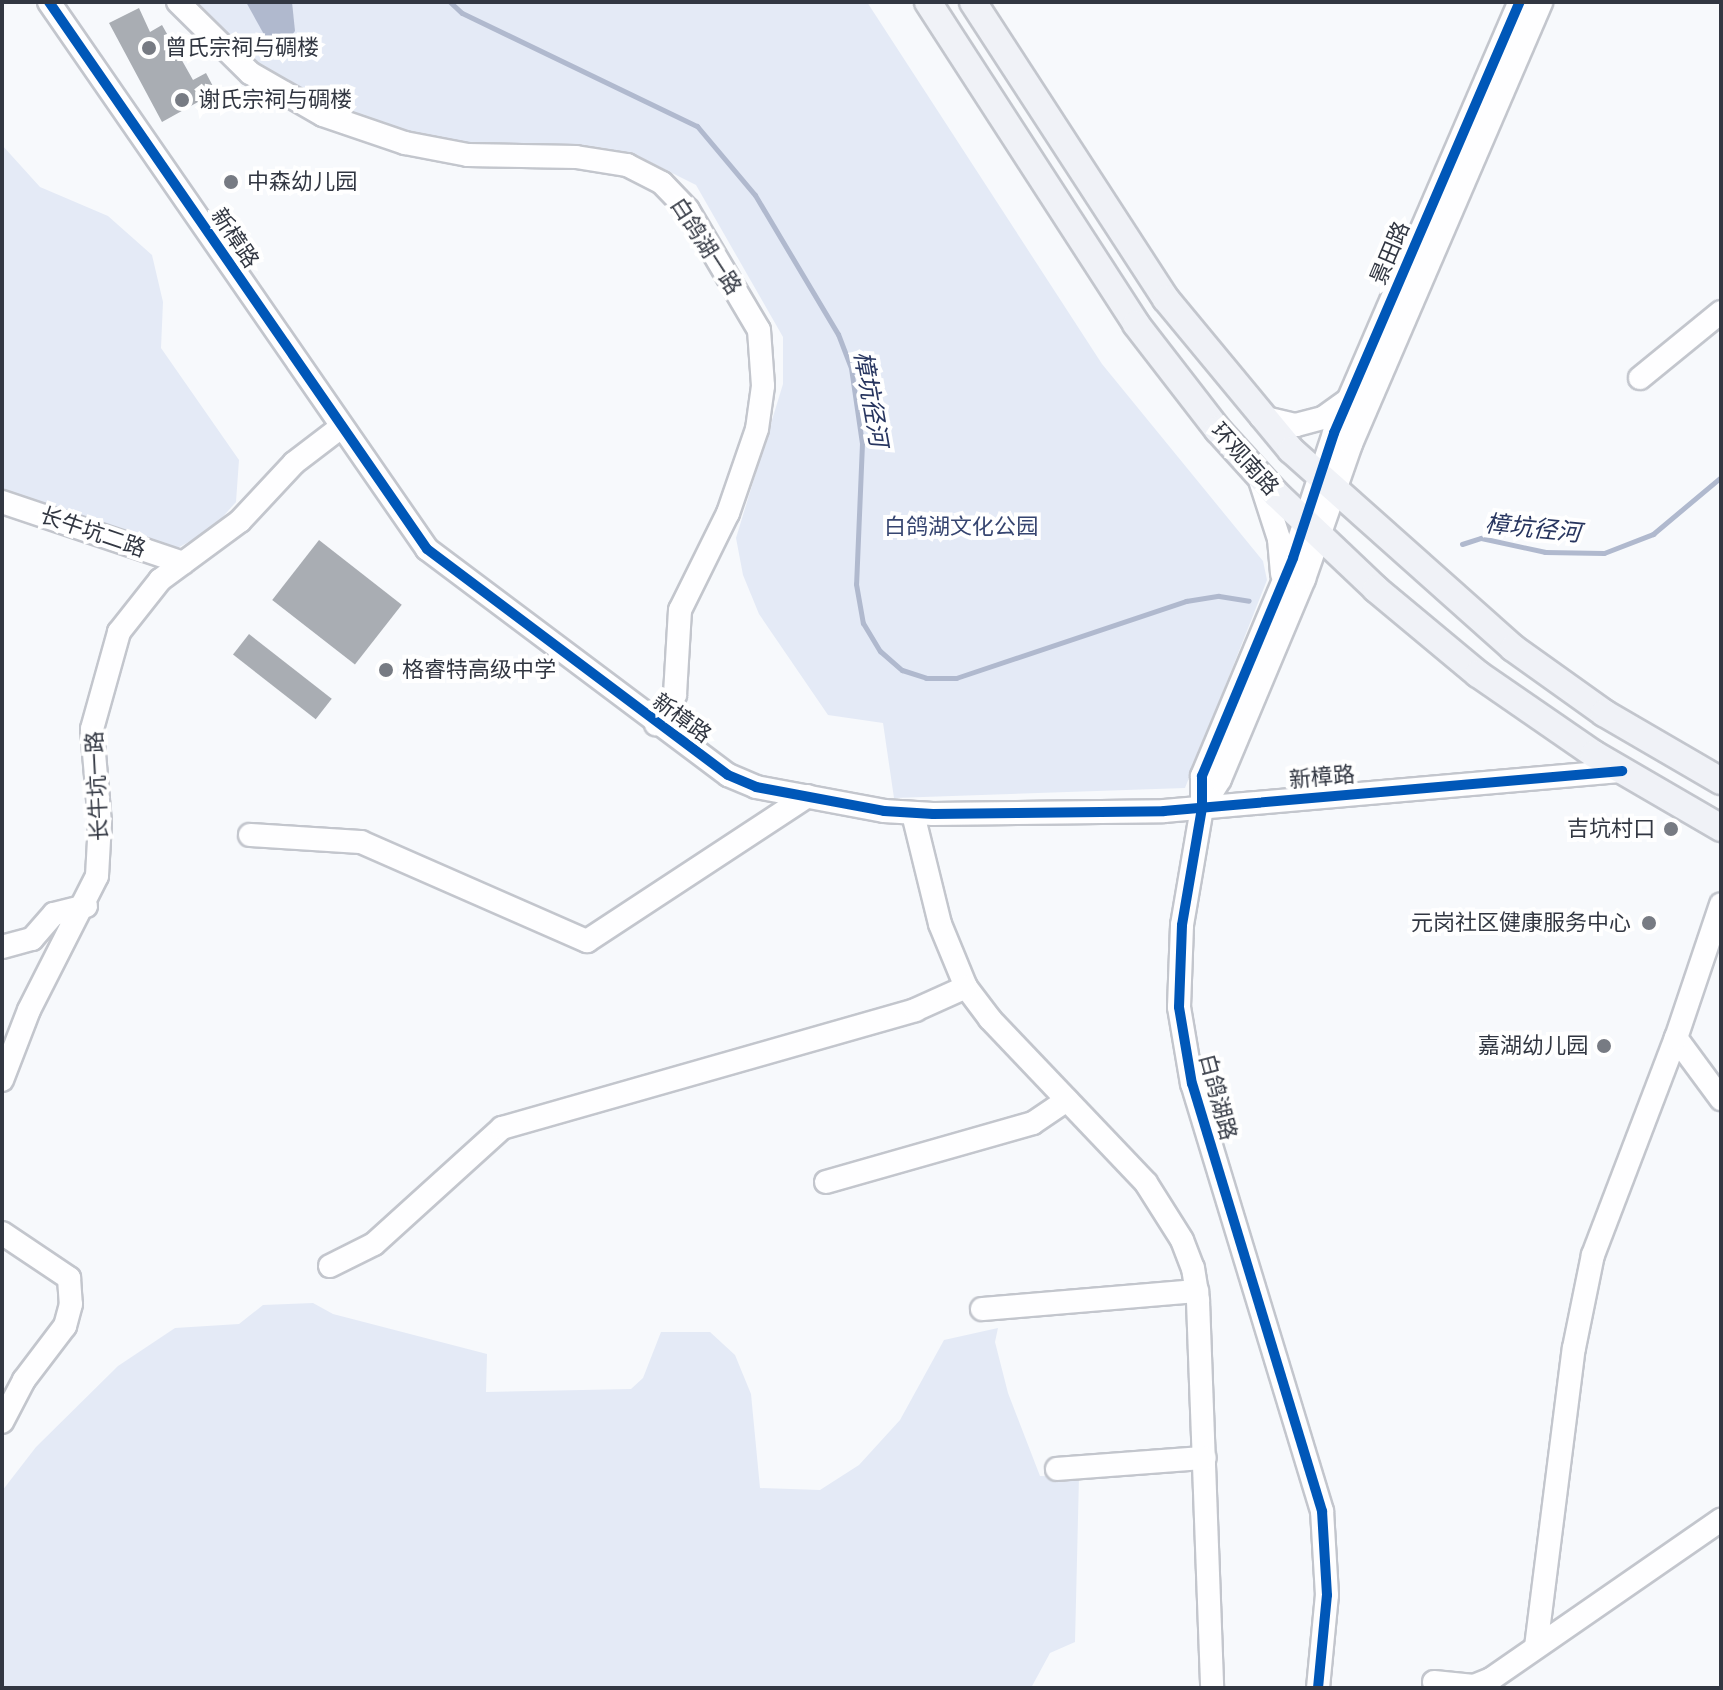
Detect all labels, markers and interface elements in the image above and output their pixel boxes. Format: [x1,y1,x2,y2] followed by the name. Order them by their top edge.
[165,35,319,61] place label: 曾氏宗祠与碉楼
[140,39,158,57] marker: 曾氏宗祠与碉楼
[198,87,352,113] place label: 谢氏宗祠与碉楼
[173,91,191,109] marker: 谢氏宗祠与碉楼
[247,169,357,195] place label: 中森幼儿园
[222,173,240,191] marker: 中森幼儿园
[665,193,747,299] street label: 白鸽湖一路
[206,203,264,273] street label: 新樟路
[1365,217,1415,289] street label: 景田路
[847,349,893,449] water label: 樟坑径河
[1206,417,1284,501] street label: 环观南路
[37,502,149,562] street label: 长牛坑二路
[1484,510,1582,548] water label: 樟坑径河
[884,514,1038,540] park label: 白鸽湖文化公园
[402,657,556,683] place label: 格睿特高级中学
[377,661,395,679] marker: 格睿特高级中学
[648,688,716,748] street label: 新樟路
[81,730,113,842] street label: 长牛坑一路
[1288,761,1356,793] street label: 新樟路
[1567,816,1655,842] place label: 吉坑村口
[1662,820,1680,838] marker: 吉坑村口
[1411,910,1631,936] place label: 元岗社区健康服务中心
[1638,912,1660,934] marker: 元岗社区健康服务中心
[1478,1033,1588,1059] place label: 嘉湖幼儿园
[1595,1037,1613,1055] marker: 嘉湖幼儿园
[1194,1051,1242,1143] street label: 白鸽湖路

